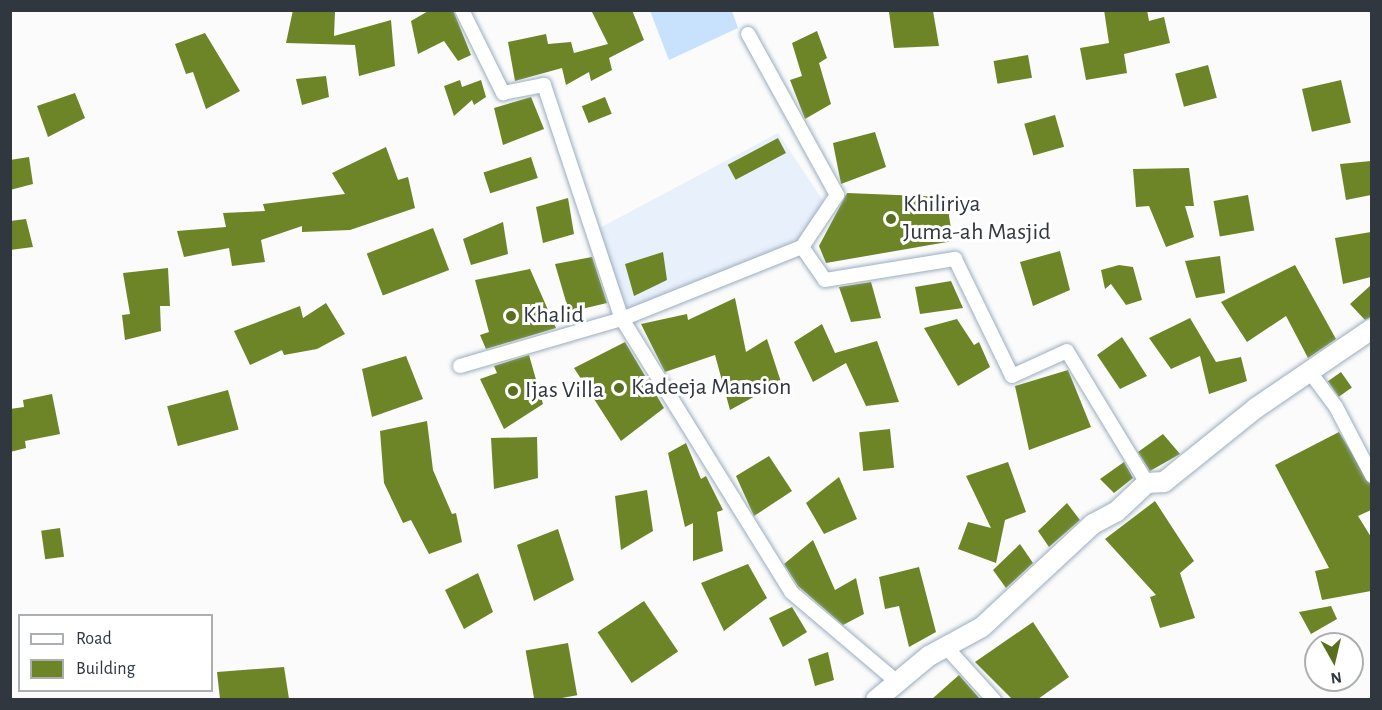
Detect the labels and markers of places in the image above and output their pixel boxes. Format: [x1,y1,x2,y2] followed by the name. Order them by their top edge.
[903,191,1051,247] place label: Khiliriya Juma-ah Masjid
[884,212,898,226] marker: Khiliriya Juma-ah Masjid
[523,302,584,330] place label: Khalid
[504,309,518,323] marker: Khalid
[631,374,791,402] place label: Kadeeja Mansion
[525,377,604,405] place label: Ijas Villa
[612,381,626,395] marker: Kadeeja Mansion
[506,384,520,398] marker: Ijas Villa

